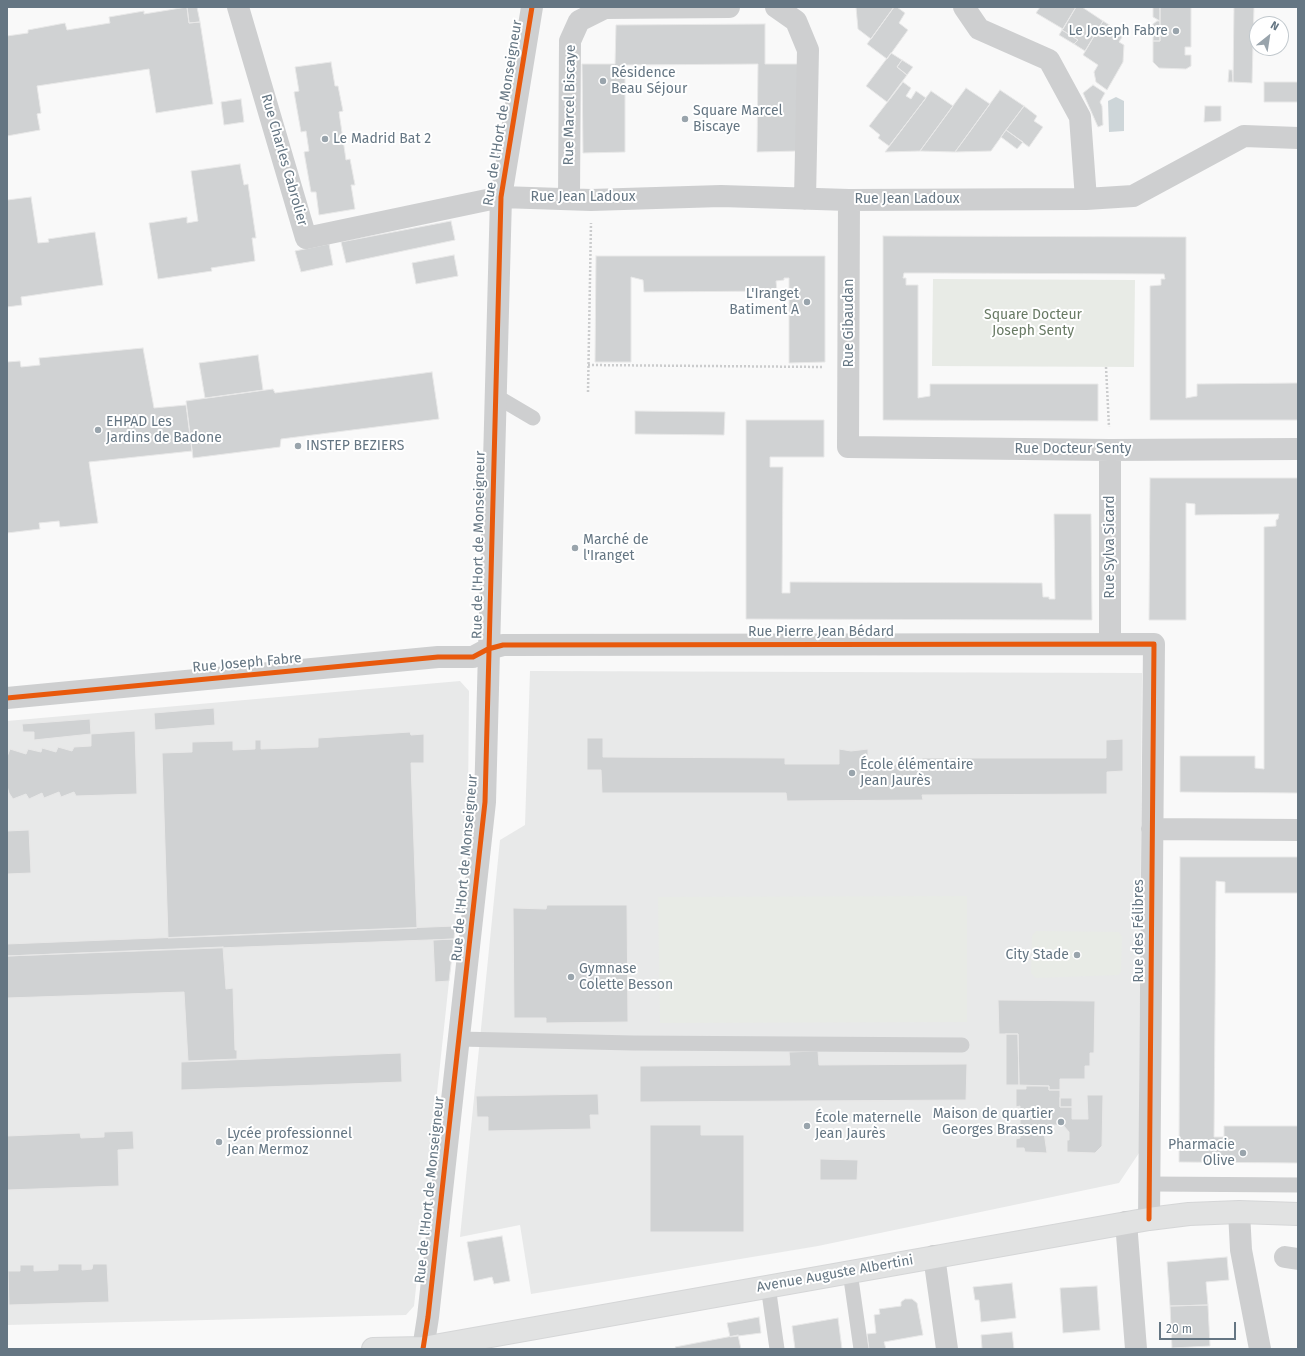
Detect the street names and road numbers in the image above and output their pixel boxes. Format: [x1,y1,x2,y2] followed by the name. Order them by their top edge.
[480,19,526,207] street label: Rue de l'Hort de Monseigneur
[561,45,579,165] street label: Rue Marcel Biscaye
[257,92,311,228] street label: Rue Charles Cabrolier
[530,189,636,205] street label: Rue Jean Ladoux
[854,191,960,207] street label: Rue Jean Ladoux
[841,279,857,367] street label: Rue Gibaudan
[1015,441,1131,457] street label: Rue Docteur Senty
[469,451,489,639] street label: Rue de l'Hort de Monseigneur
[1102,495,1118,599] street label: Rue Sylva Sicard
[748,624,894,640] street label: Rue Pierre Jean Bédard
[192,650,302,676] street label: Rue Joseph Fabre
[448,773,482,963] street label: Rue de l'Hort de Monseigneur
[1131,879,1147,983] street label: Rue des Félibres
[412,1096,448,1284] street label: Rue de l'Hort de Monseigneur
[755,1252,915,1296] street label: Avenue Auguste Albertini

